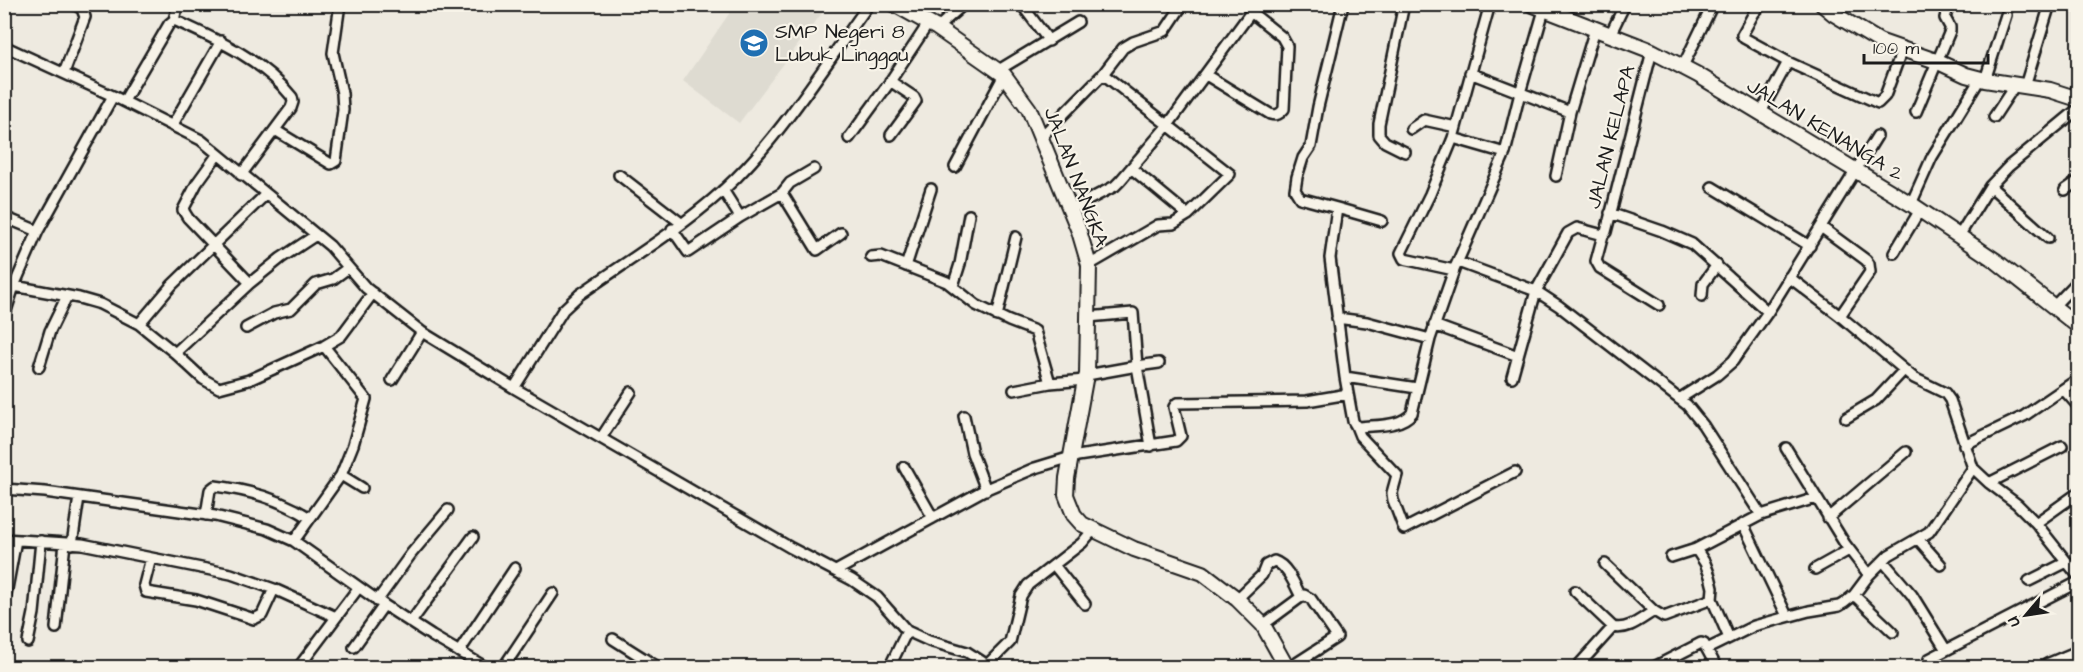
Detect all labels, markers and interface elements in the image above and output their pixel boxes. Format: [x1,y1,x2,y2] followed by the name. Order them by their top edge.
[775,18,909,70] place label: SMP Negeri 8 Lubuk Linggau
[738,27,770,59] school or university icon: SMP Negeri 8 Lubuk Linggau
[1864,27,1988,65] scale bar
[1873,36,1919,61] text: 100 m
[1580,62,1642,212] street label: JALAN KELAPA
[1741,72,1909,188] street label: JALAN KENANGA 2
[1037,103,1116,251] street label: JALAN NANGKA
[1996,585,2056,645] north arrow
[2002,613,2026,631] text: U

